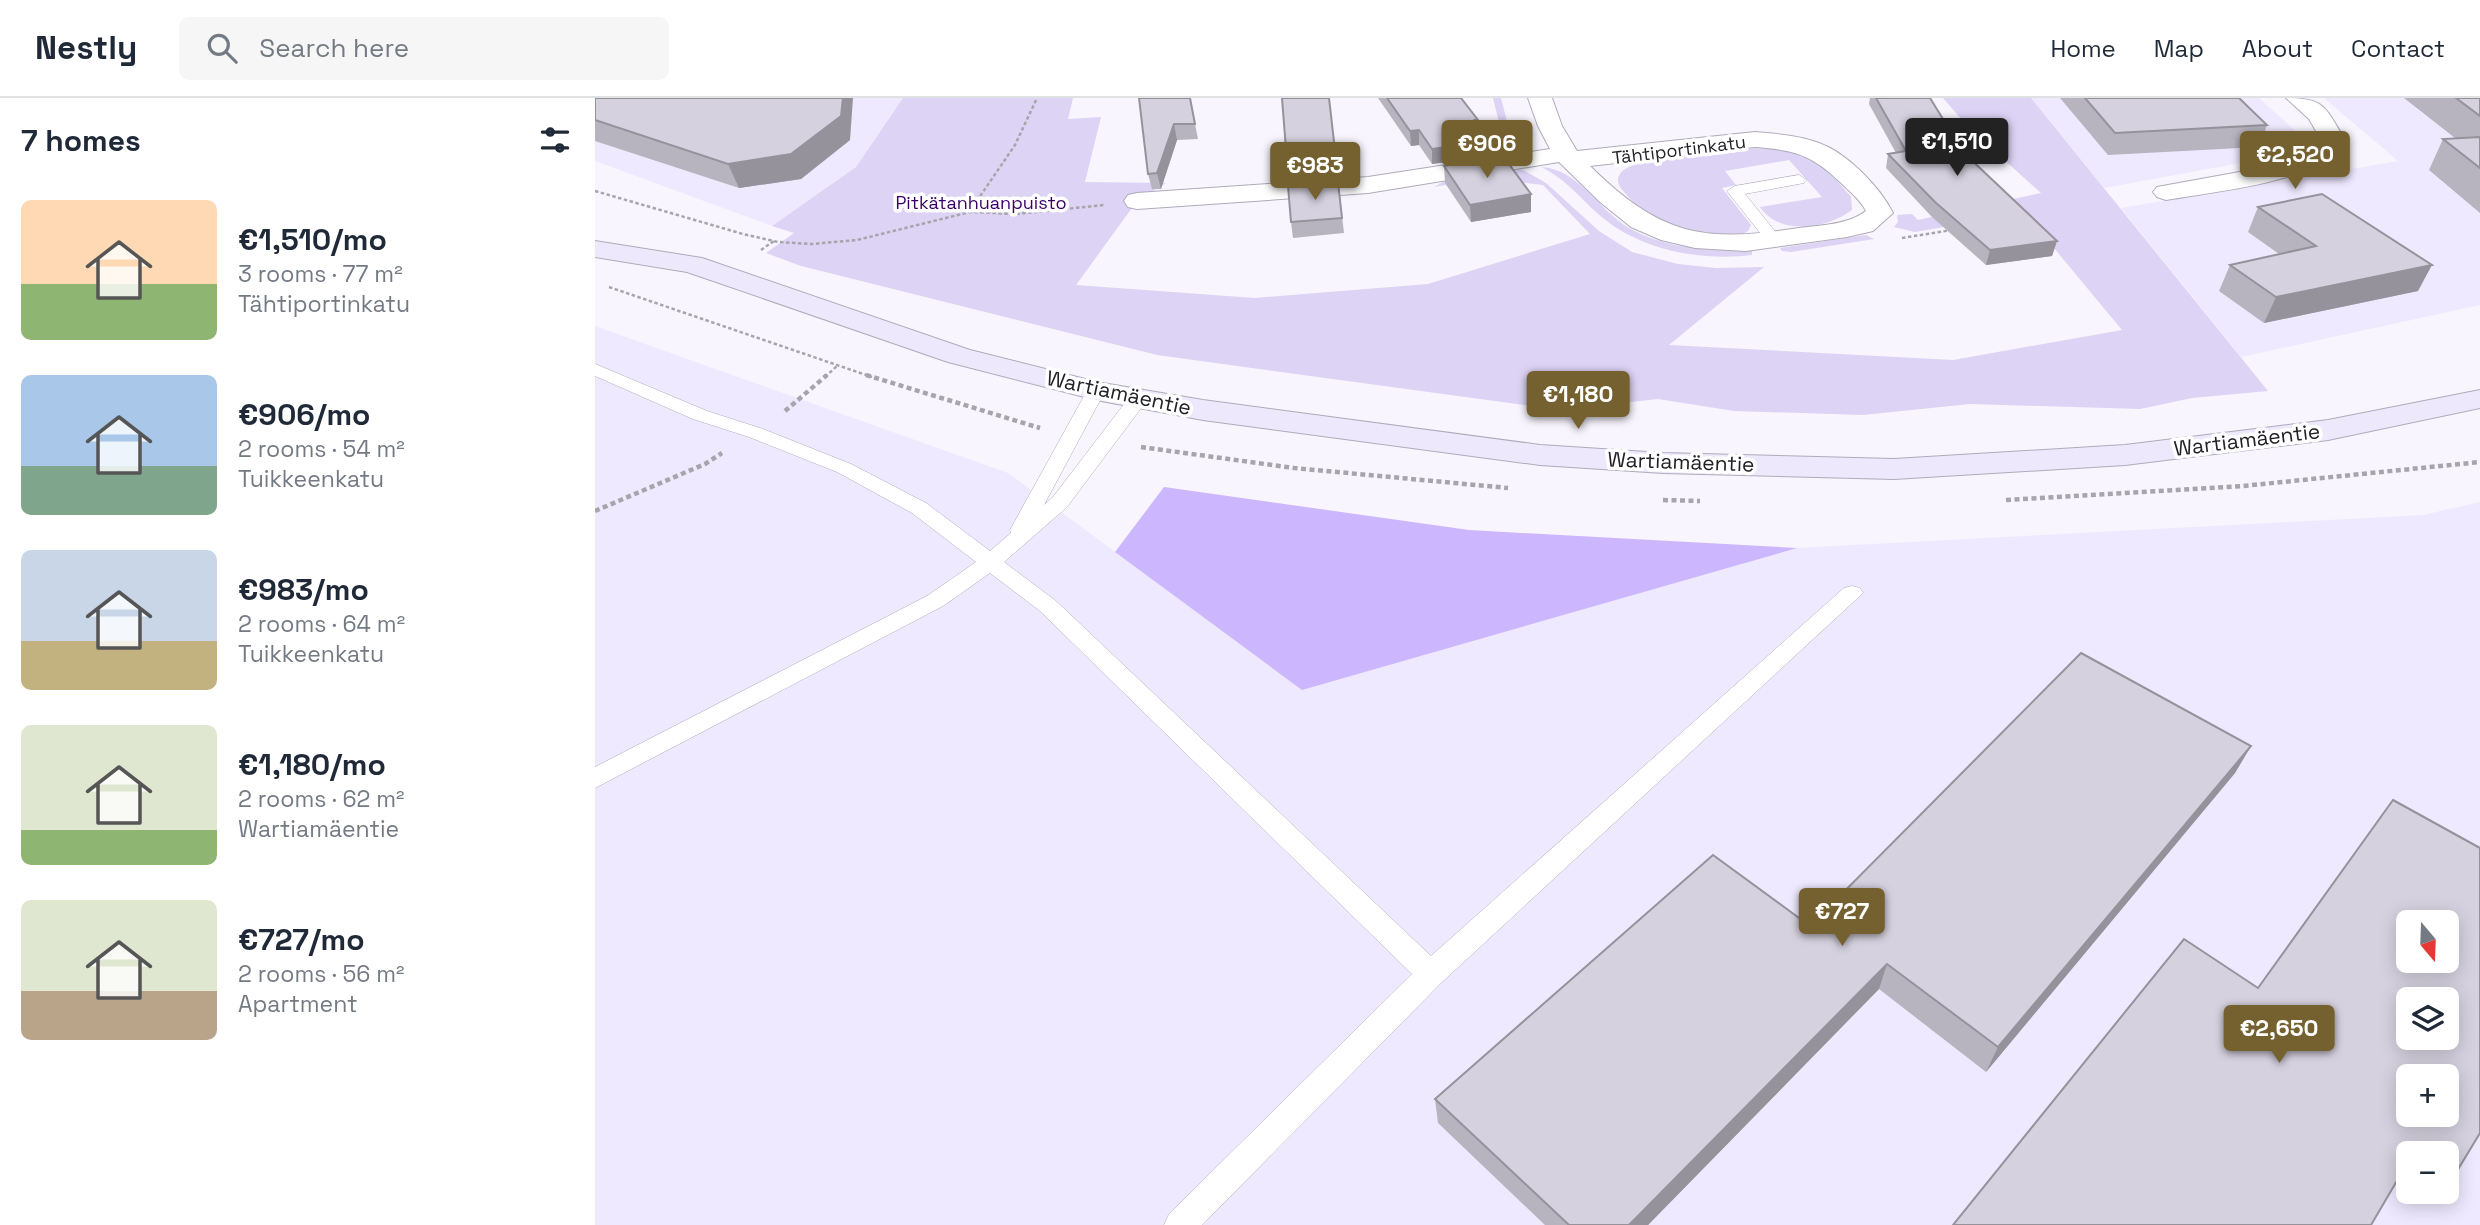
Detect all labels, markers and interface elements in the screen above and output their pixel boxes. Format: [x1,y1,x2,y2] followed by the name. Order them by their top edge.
[179,17,669,80] search box
[35,27,137,69] text: Nestly
[203,29,241,67] icon: search
[259,31,409,65] text: Search here
[2050,33,2116,64] text: Home
[2154,33,2204,64] text: Map
[2242,33,2313,64] text: About
[2351,33,2445,64] text: Contact
[1900,118,2014,178] pin: €1,510
[1446,120,1528,180] pin: €906
[21,121,141,160] text: 7 homes
[536,121,574,159] icon: filters
[1921,126,1993,156] text: €1,510
[1458,128,1516,158] text: €906
[1611,130,1747,169] street label: Tähtiportinkatu
[2238,132,2352,191] pin: €2,520
[2256,139,2334,169] text: €2,520
[1274,142,1356,202] pin: €983
[1286,150,1344,180] text: €983
[895,191,1067,214] park label: Pitkätanhuanpuisto
[238,220,387,259] text: €1,510/mo
[77,228,161,312] icon: home
[238,259,403,289] text: 3 rooms · 77 m²
[238,289,410,319] text: Tähtiportinkatu
[1044,364,1194,421] street label: Wartiamäentie
[1521,372,1635,431] pin: €1,180
[1543,379,1613,409] text: €1,180
[238,395,370,434] text: €906/mo
[77,403,161,487] icon: home
[2172,417,2322,462] street label: Wartiamäentie
[238,434,405,464] text: 2 rooms · 54 m²
[1607,445,1755,478] street label: Wartiamäentie
[238,464,384,494] text: Tuikkeenkatu
[238,570,369,609] text: €983/mo
[77,578,161,662] icon: home
[238,609,405,639] text: 2 rooms · 64 m²
[238,639,384,669] text: Tuikkeenkatu
[238,745,386,784] text: €1,180/mo
[77,753,161,837] icon: home
[238,784,404,814] text: 2 rooms · 62 m²
[238,814,399,844] text: Wartiamäentie
[1801,888,1883,948] pin: €727
[1815,896,1869,926] text: €727
[2396,910,2459,973] north arrow
[2396,910,2459,1204] map controls
[238,920,365,959] text: €727/mo
[77,928,161,1012] icon: home
[238,959,404,989] text: 2 rooms · 56 m²
[2396,987,2459,1050] button: layers
[238,989,358,1019] text: Apartment
[2222,1006,2336,1065] pin: €2,650
[2240,1013,2318,1043] text: €2,650
[2396,1064,2459,1127] button: +
[2396,1141,2459,1204] button: −

